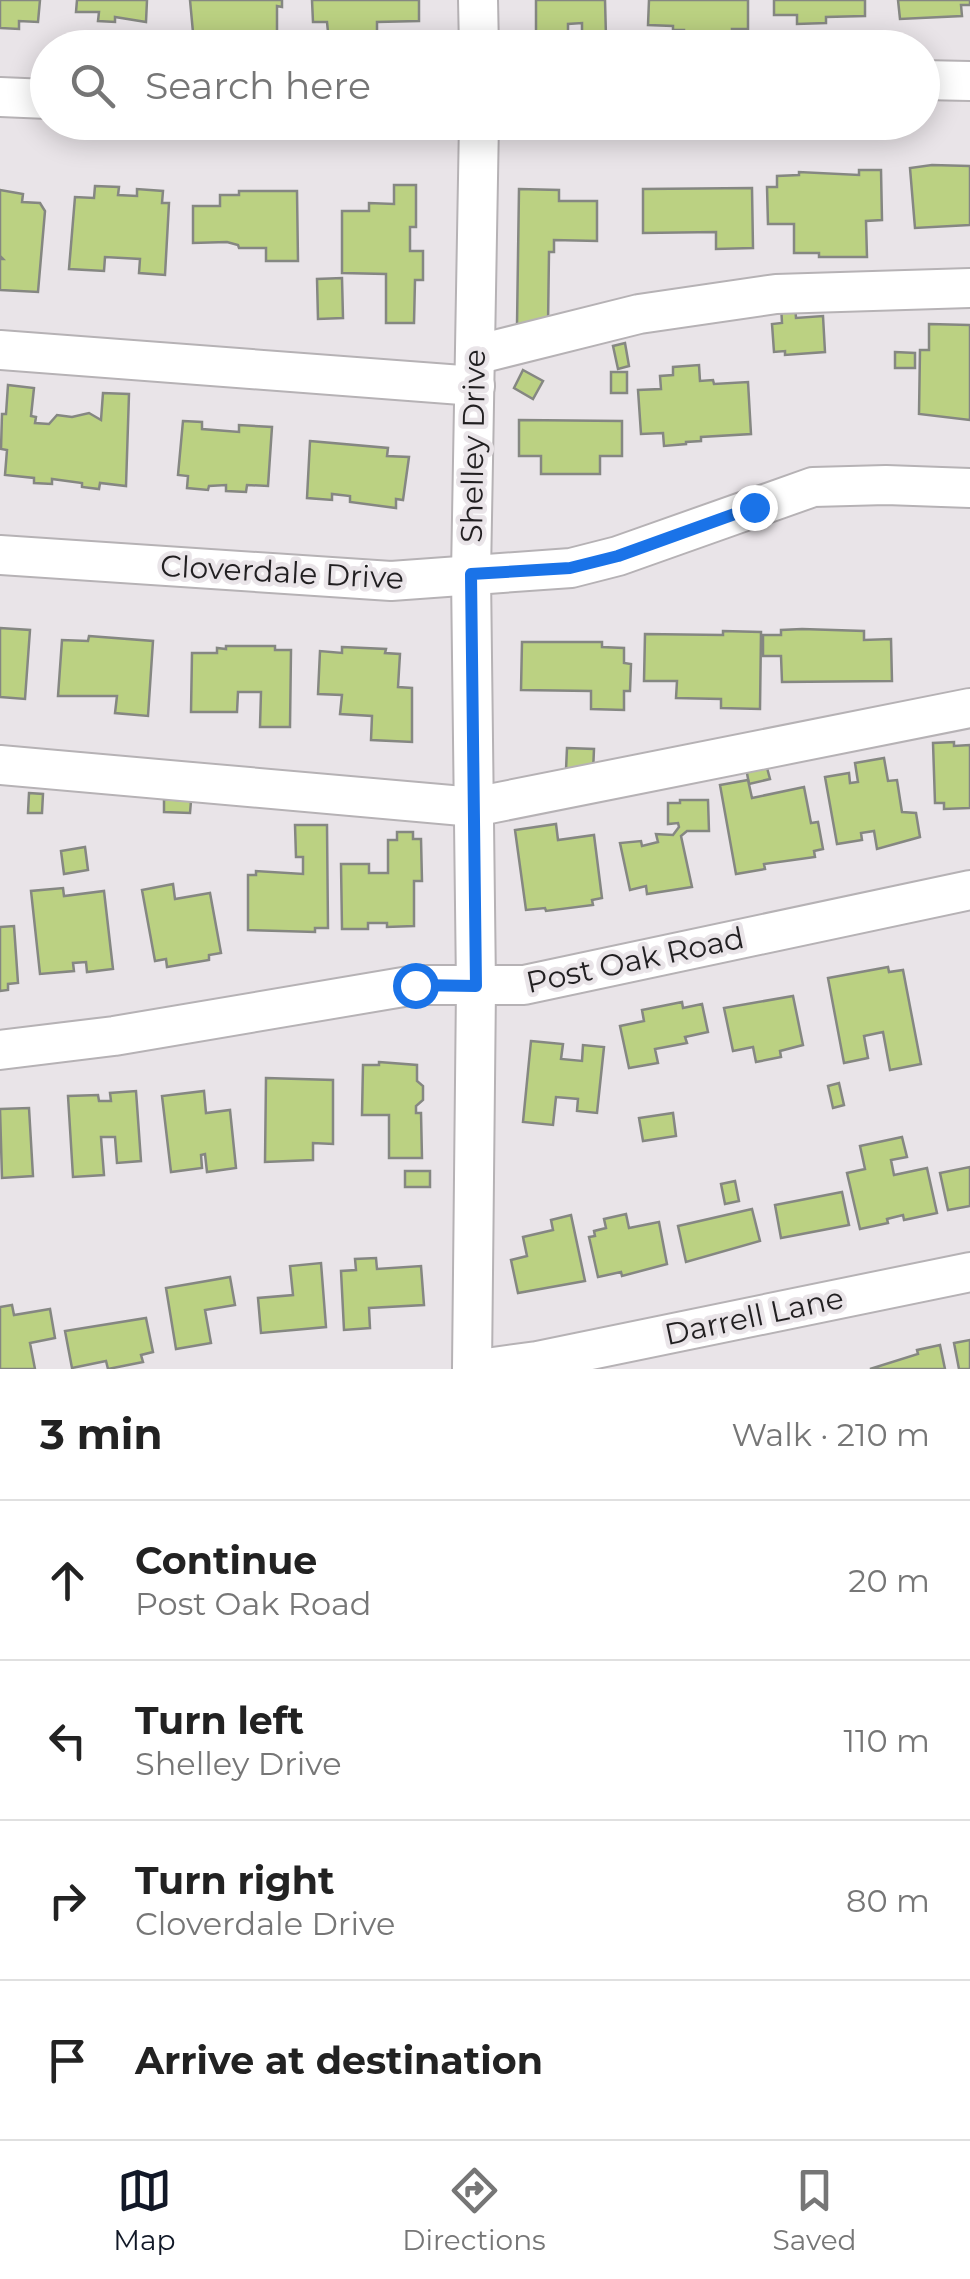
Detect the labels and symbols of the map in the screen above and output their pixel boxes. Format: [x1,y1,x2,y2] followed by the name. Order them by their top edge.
[453,349,493,543] street label: Shelley Drive
[732,485,778,531] route end
[159,547,405,597] street label: Cloverdale Drive
[523,919,747,1001] street label: Post Oak Road
[393,963,439,1009] route start
[661,1279,847,1353] street label: Darrell Lane

